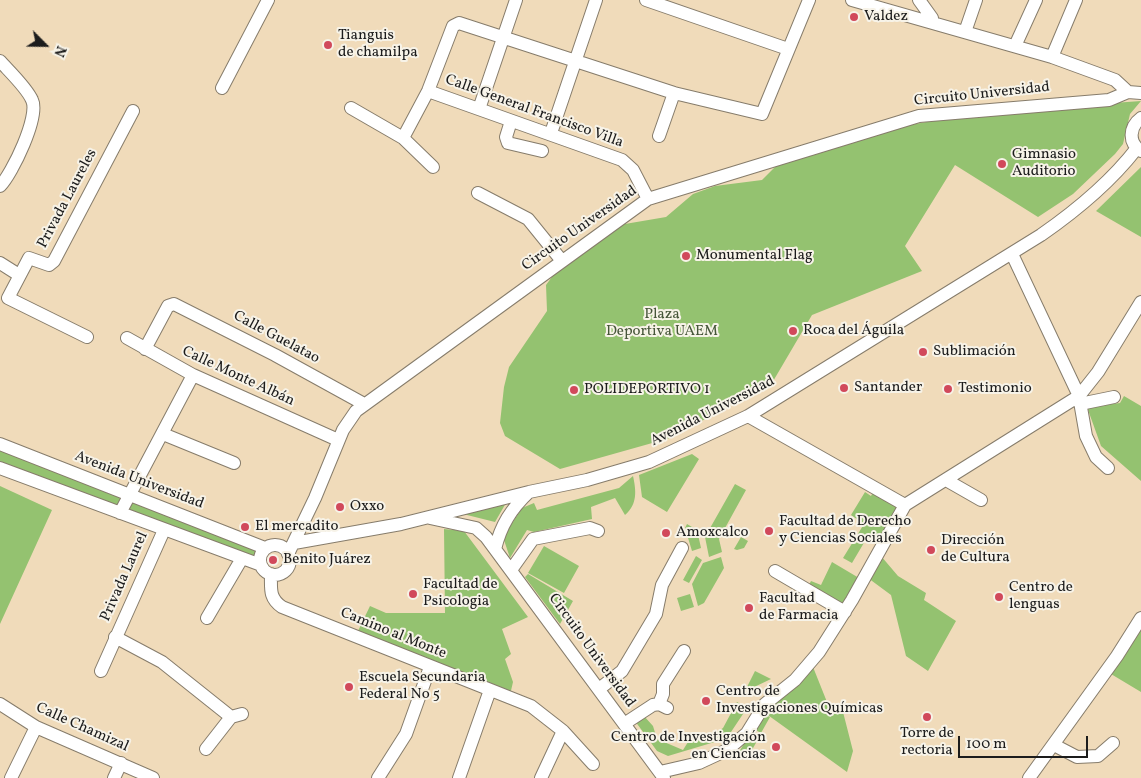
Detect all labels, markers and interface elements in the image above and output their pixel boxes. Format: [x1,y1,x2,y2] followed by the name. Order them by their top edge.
[864,8,908,26] place label: Valdez
[848,11,860,23] marker: Valdez
[20,20,70,70] north arrow
[338,27,418,62] place label: Tianguis de chamilpa
[322,39,334,51] marker: Tianguis de chamilpa
[49,43,70,59] text: N
[442,71,626,153] street label: Calle General Francisco Villa
[913,79,1051,111] street label: Circuito Universidad
[34,146,102,252] street label: Privada Laureles
[1012,146,1076,181] place label: Gimnasio Auditorio
[996,158,1008,170] marker: Gimnasio Auditorio
[519,182,641,276] street label: Circuito Universidad
[696,247,813,265] place label: Monumental Flag
[680,250,692,262] marker: Monumental Flag
[606,306,718,341] park label: Plaza Deportiva UAEM
[230,308,322,368] street label: Calle Guelatao
[803,322,904,340] place label: Roca del Águila
[787,325,799,337] marker: Roca del Águila
[179,343,297,411] street label: Calle Monte Albán
[933,343,1016,361] place label: Sublimación
[917,346,929,358] marker: Sublimación
[648,373,778,451] street label: Avenida Universidad
[854,379,922,397] place label: Santander
[958,380,1032,398] place label: Testimonio
[584,381,710,399] place label: POLIDEPORTIVO 1
[838,382,850,394] marker: Santander
[942,383,954,395] marker: Testimonio
[568,384,580,396] marker: POLIDEPORTIVO 1
[72,448,206,514] street label: Avenida Universidad
[350,498,384,516] place label: Oxxo
[334,501,346,513] marker: Oxxo
[779,513,911,548] place label: Facultad de Derecho y Ciencias Sociales
[255,518,338,536] place label: El mercadito
[239,521,251,533] marker: El mercadito
[676,524,748,542] place label: Amoxcalco
[763,525,775,537] marker: Facultad de Derecho y Ciencias Sociales
[660,527,672,539] marker: Amoxcalco
[97,529,153,625] street label: Privada Laurel
[941,532,1010,567] place label: Dirección de Cultura
[925,544,937,556] marker: Dirección de Cultura
[283,551,371,569] place label: Benito Juárez
[267,554,279,566] marker: Benito Juárez
[423,576,498,611] place label: Facultad de Psicologia
[1009,579,1073,614] place label: Centro de lenguas
[407,588,419,600] marker: Facultad de Psicologia
[759,590,838,625] place label: Facultad de Farmacia
[544,591,638,711] street label: Circuito Universidad
[993,591,1005,603] marker: Centro de lenguas
[743,602,755,614] marker: Facultad de Farmacia
[337,605,449,663] street label: Camino al Monte
[359,669,485,704] place label: Escuela Secundaria Federal No 5
[343,681,355,693] marker: Escuela Secundaria Federal No 5
[716,683,883,718] place label: Centro de Investigaciones Químicas
[700,695,712,707] marker: Centro de Investigaciones Químicas
[33,699,131,757] street label: Calle Chamizal
[921,711,933,723] marker: Torre de rectoria
[900,725,954,760] place label: Torre de rectoria
[961,726,1091,758] scale bar
[611,729,766,764] place label: Centro de Investigación en Ciencias
[966,734,1006,755] text: 100 m
[770,741,782,753] marker: Centro de Investigación en Ciencias

